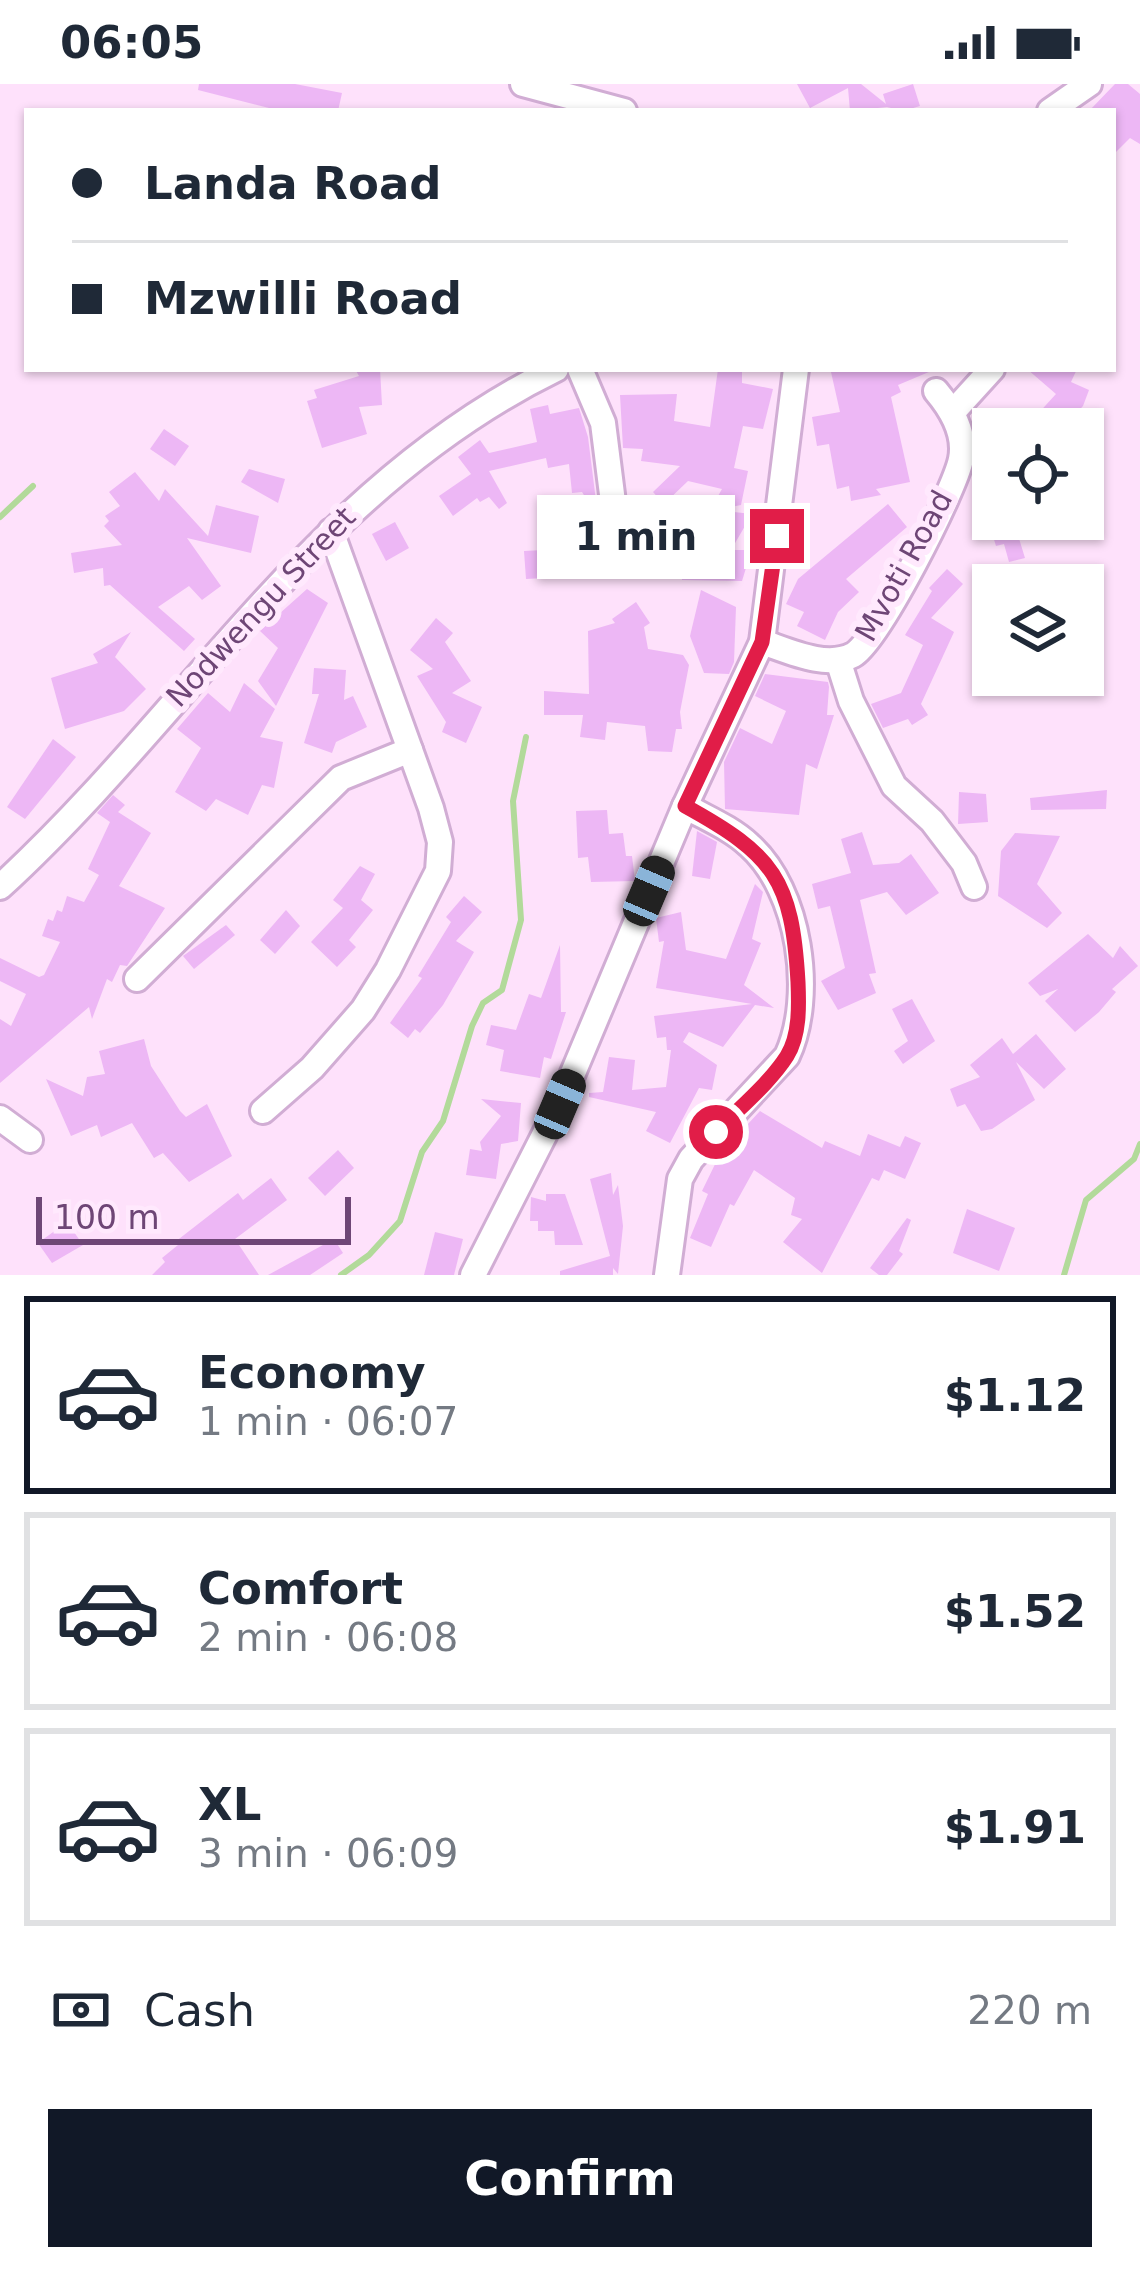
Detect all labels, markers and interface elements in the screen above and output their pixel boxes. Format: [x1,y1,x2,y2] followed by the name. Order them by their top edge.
[60,16,203,69] text: 06:05
[144,157,441,210] text: Landa Road
[144,272,462,325] text: Mzwilli Road
[972,408,1104,696] map controls
[972,408,1104,540] button: locate
[848,484,959,647] street label: Mvoti Road
[537,494,735,578] callout: 1 min
[159,499,362,714] street label: Nodwengu Street
[750,509,804,563] route end
[575,514,697,559] text: 1 min
[972,564,1104,696] button: layers
[618,851,680,931] car
[529,1064,591,1144] car
[689,1105,743,1159] route start
[36,1191,351,1244] scale bar
[54,1198,160,1237] text: 100 m
[54,1341,162,1449] icon: car
[198,1346,426,1399] text: Economy
[944,1369,1086,1422] text: $1.12
[198,1399,458,1444] text: 1 min · 06:07
[54,1557,162,1665] icon: car
[198,1562,403,1615] text: Comfort
[944,1585,1086,1638] text: $1.52
[198,1615,458,1660] text: 2 min · 06:08
[54,1773,162,1881] icon: car
[198,1778,261,1831] text: XL
[944,1801,1086,1854] text: $1.91
[198,1831,458,1876] text: 3 min · 06:09
[48,1977,114,2043] icon: cash
[144,1984,255,2037] text: Cash
[967,1988,1092,2033] text: 220 m
[48,2109,1092,2247] button: Confirm

